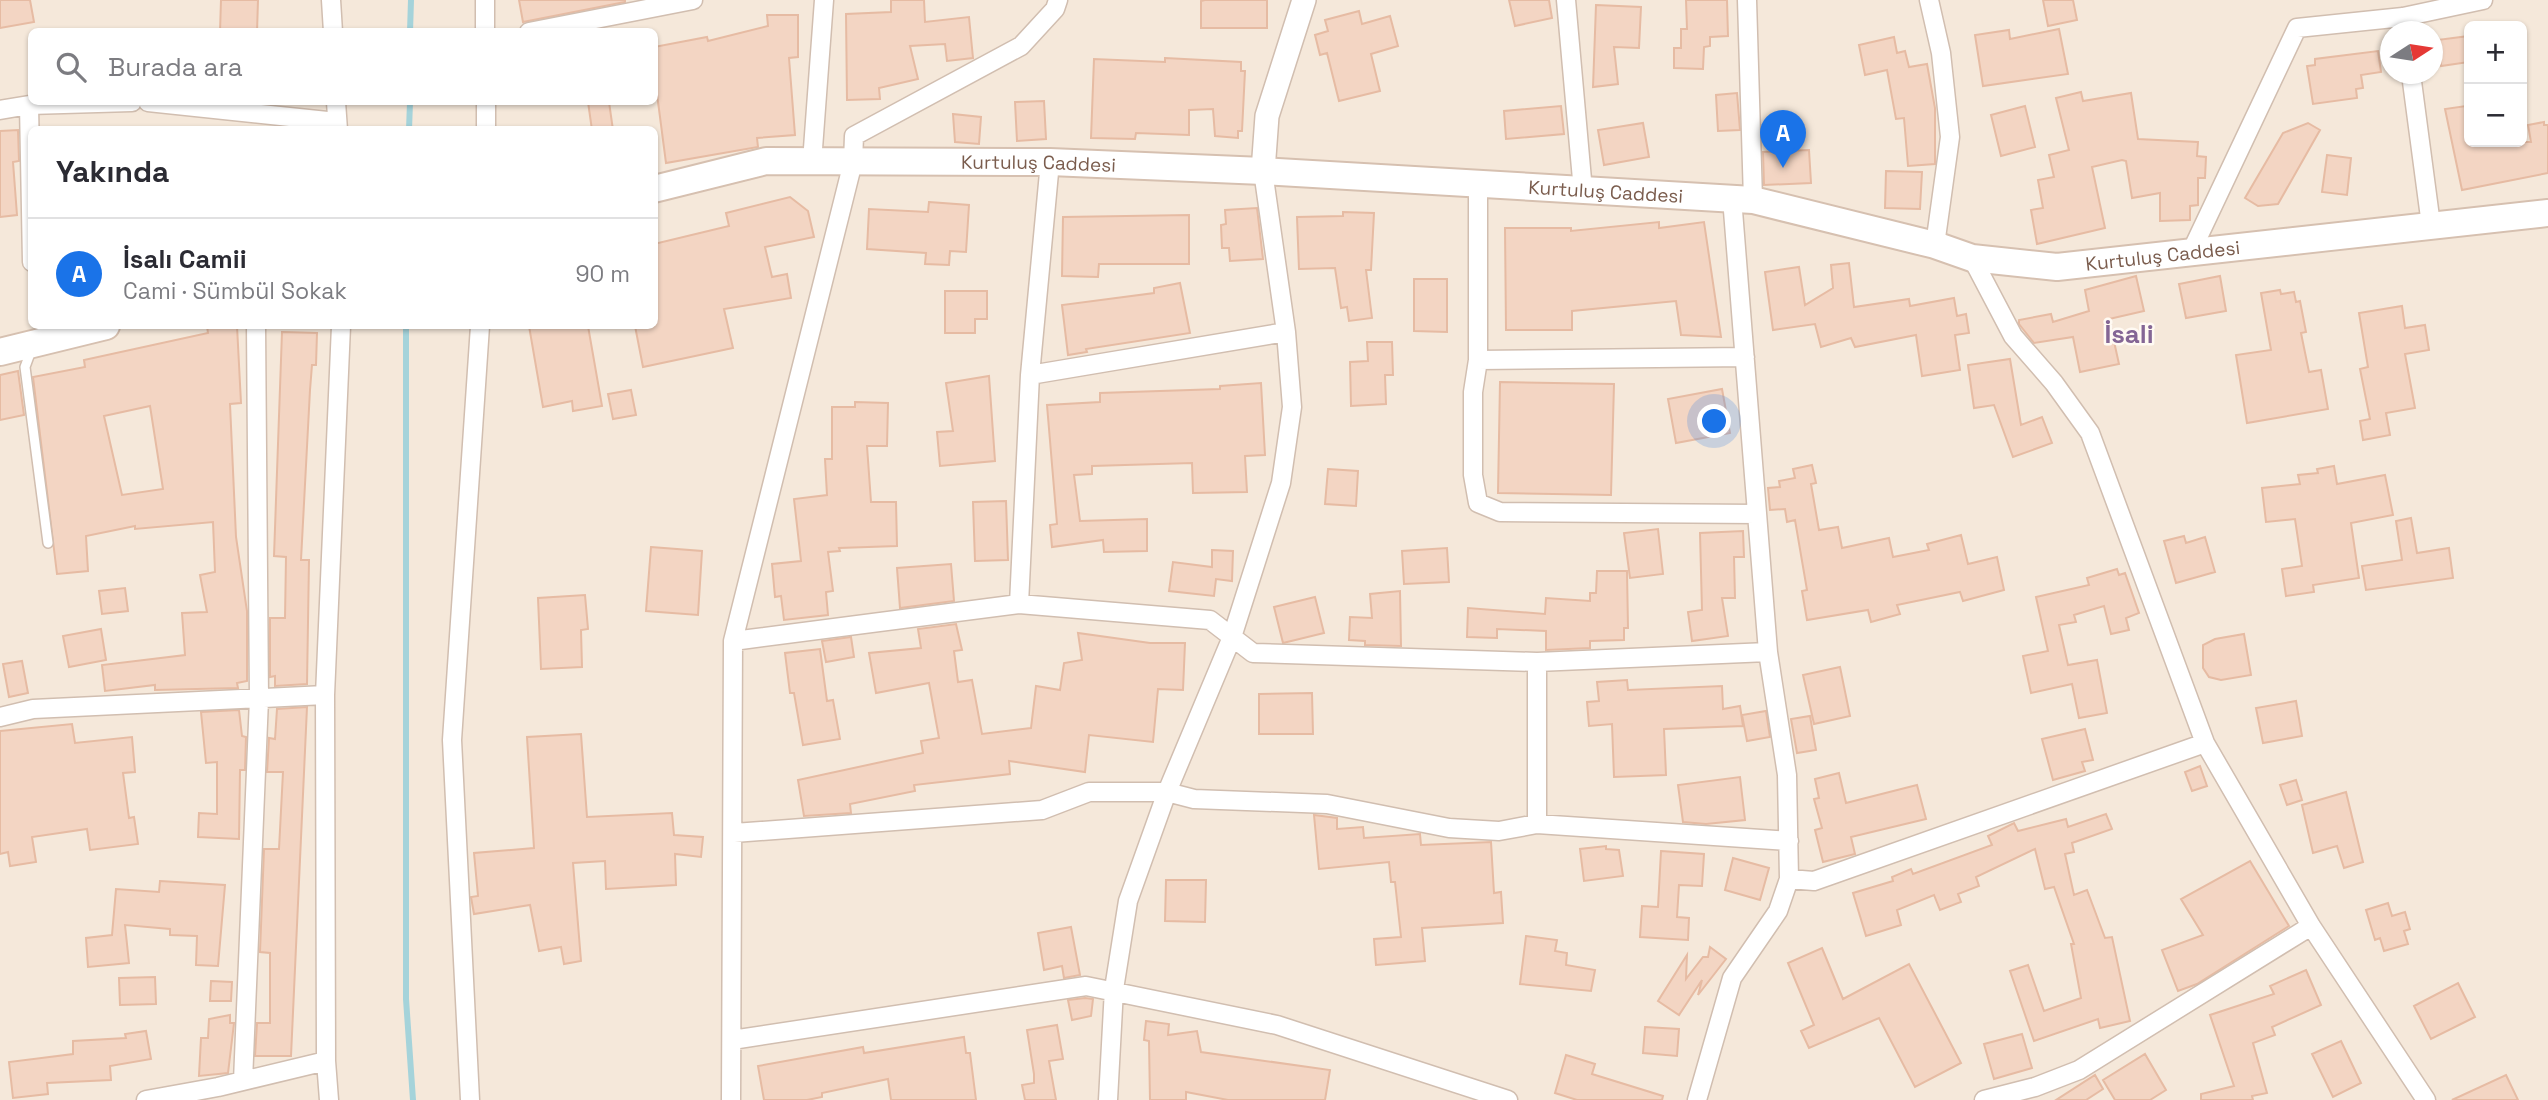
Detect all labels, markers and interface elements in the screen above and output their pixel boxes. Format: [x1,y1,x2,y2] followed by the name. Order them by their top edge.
[2380,21,2443,84] north arrow
[2464,21,2527,147] map controls
[2464,21,2527,84] button: +
[28,28,658,105] search box
[52,48,90,86] icon: search
[108,50,243,84] text: Burada ara
[2464,84,2527,147] button: −
[1760,110,1806,168] pin: A
[961,149,1117,177] street label: Kurtuluş Caddesi
[56,152,169,191] text: Yakında
[1528,174,1684,208] street label: Kurtuluş Caddesi
[2084,234,2241,276] street label: Kurtuluş Caddesi
[123,242,247,276] text: İsalı Camii
[72,259,86,289] text: A
[575,259,630,289] text: 90 m
[123,276,347,306] text: Cami · Sümbül Sokak
[2104,317,2154,351] district label: İsali
[1697,404,1731,438] your location

